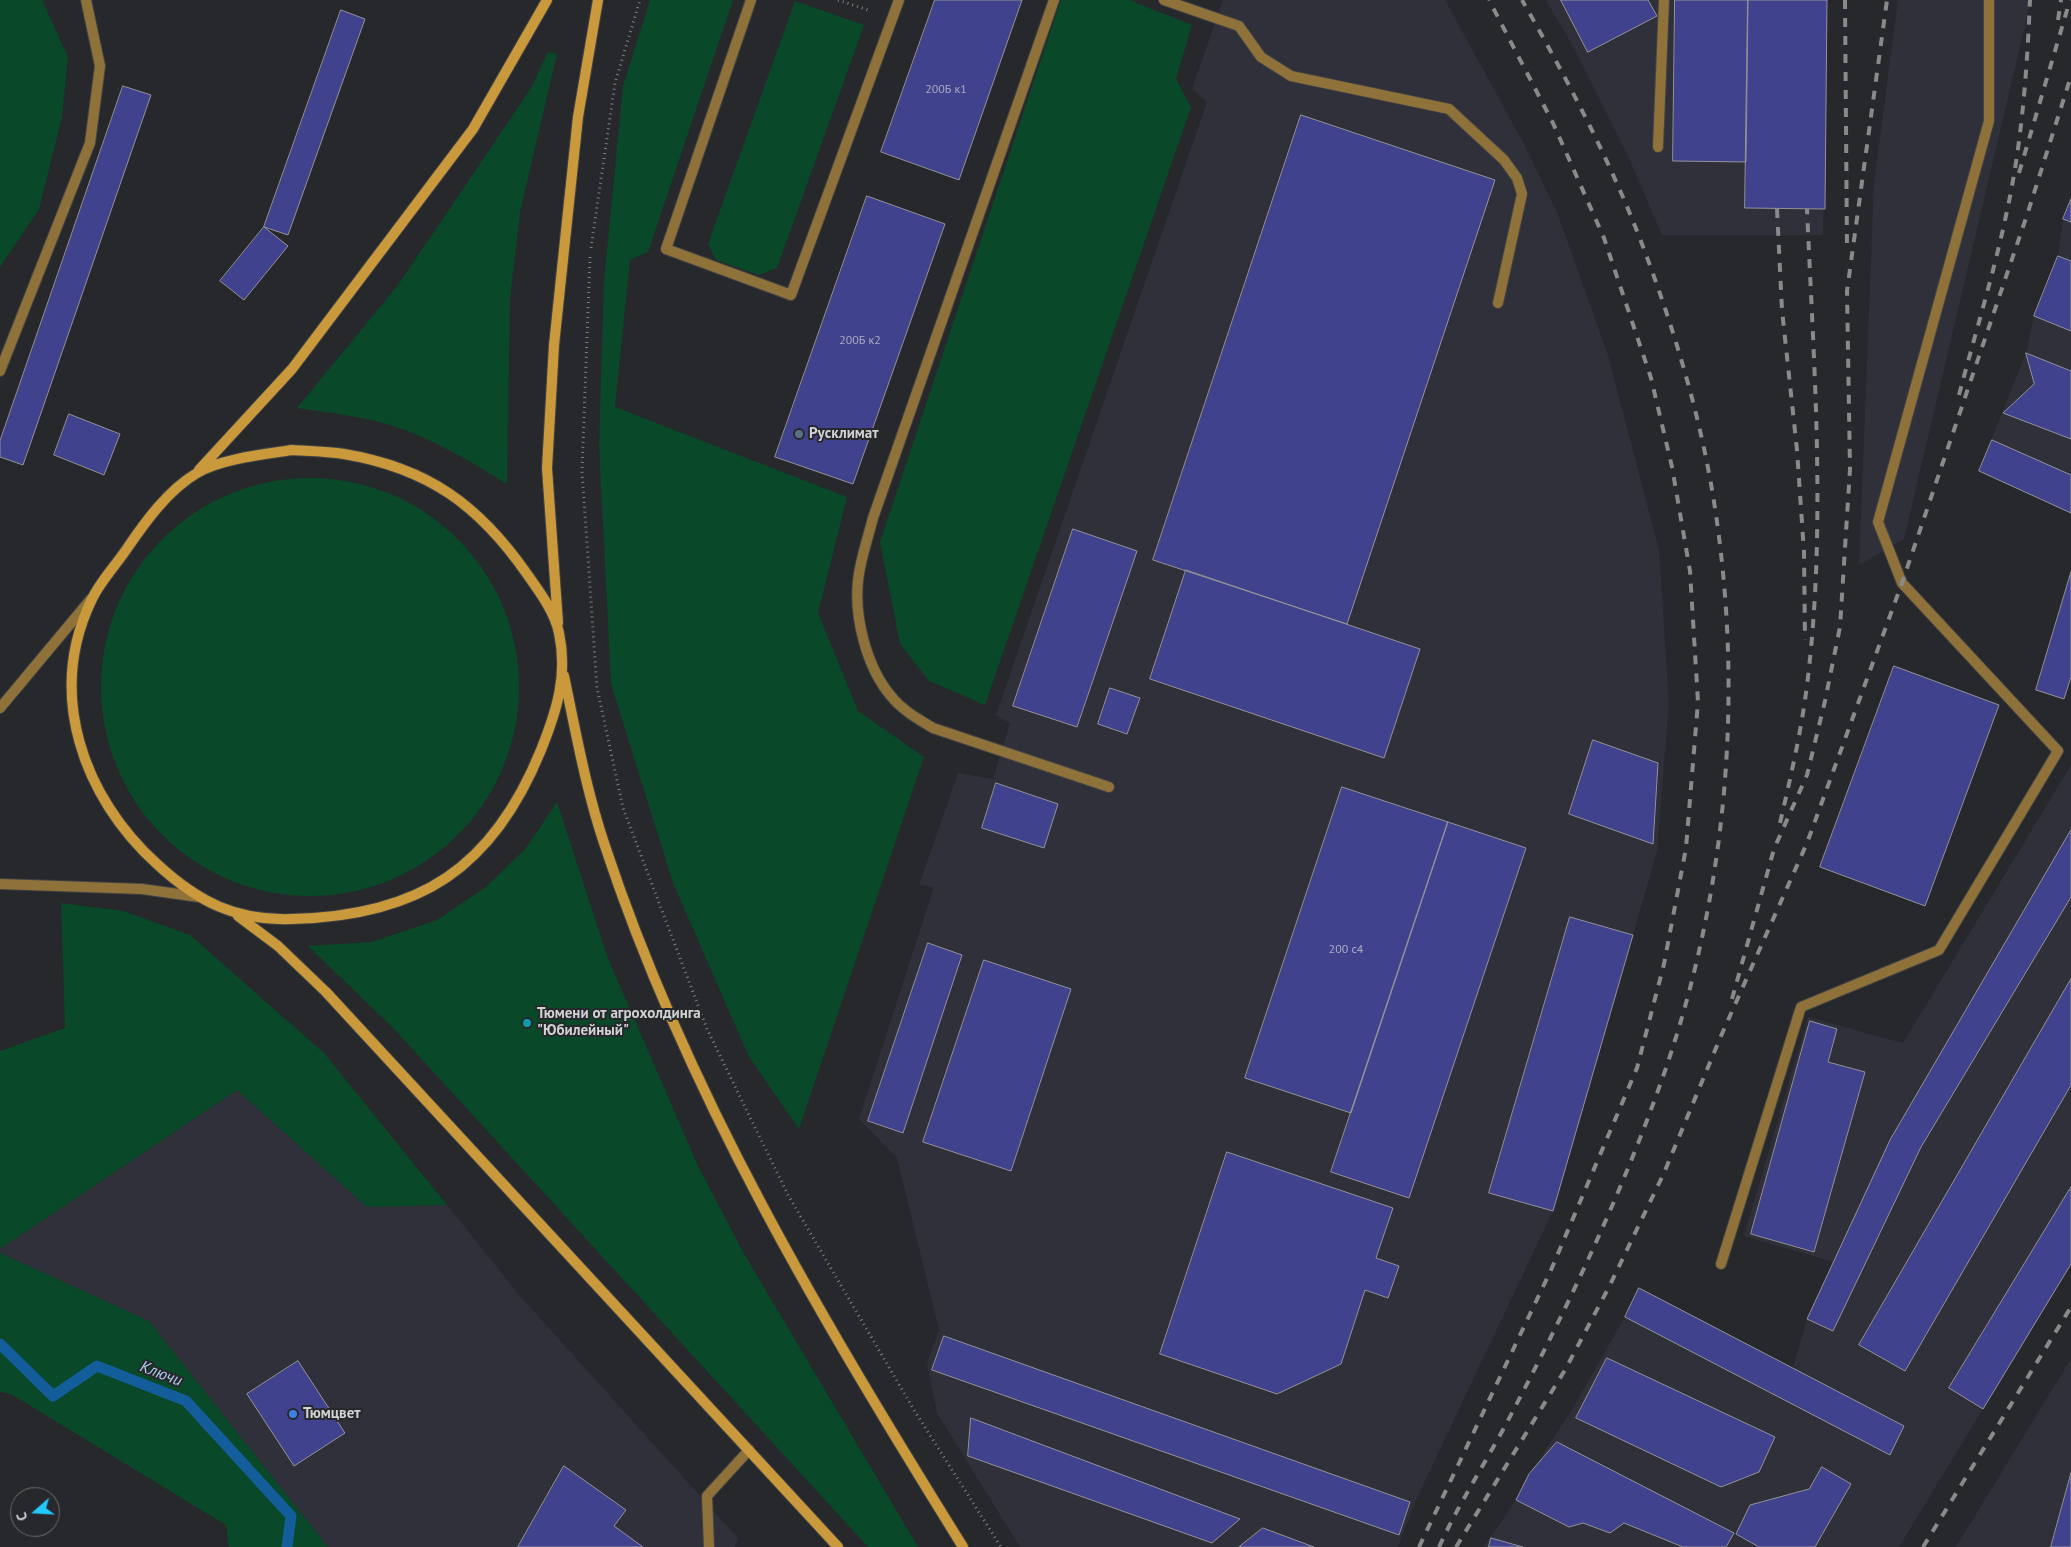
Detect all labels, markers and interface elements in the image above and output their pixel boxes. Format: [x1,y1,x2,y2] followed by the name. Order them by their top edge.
[925,83,967,97] house number: 200Б к1
[839,334,881,348] house number: 200Б к2
[809,425,879,443] place label: Русклимат
[793,428,805,440] marker: Русклимат
[1329,943,1363,957] house number: 200 с4
[537,1005,701,1040] place label: Тюмени от агрохолдинга "Юбилейный"
[521,1017,533,1029] marker: Тюмени от агрохолдинга "Юбилейный"
[137,1357,185,1391] water label: Ключи
[303,1405,361,1423] place label: Тюмцвет
[287,1408,299,1420] marker: Тюмцвет
[10,1487,60,1537] north arrow
[12,1510,32,1523] text: С

